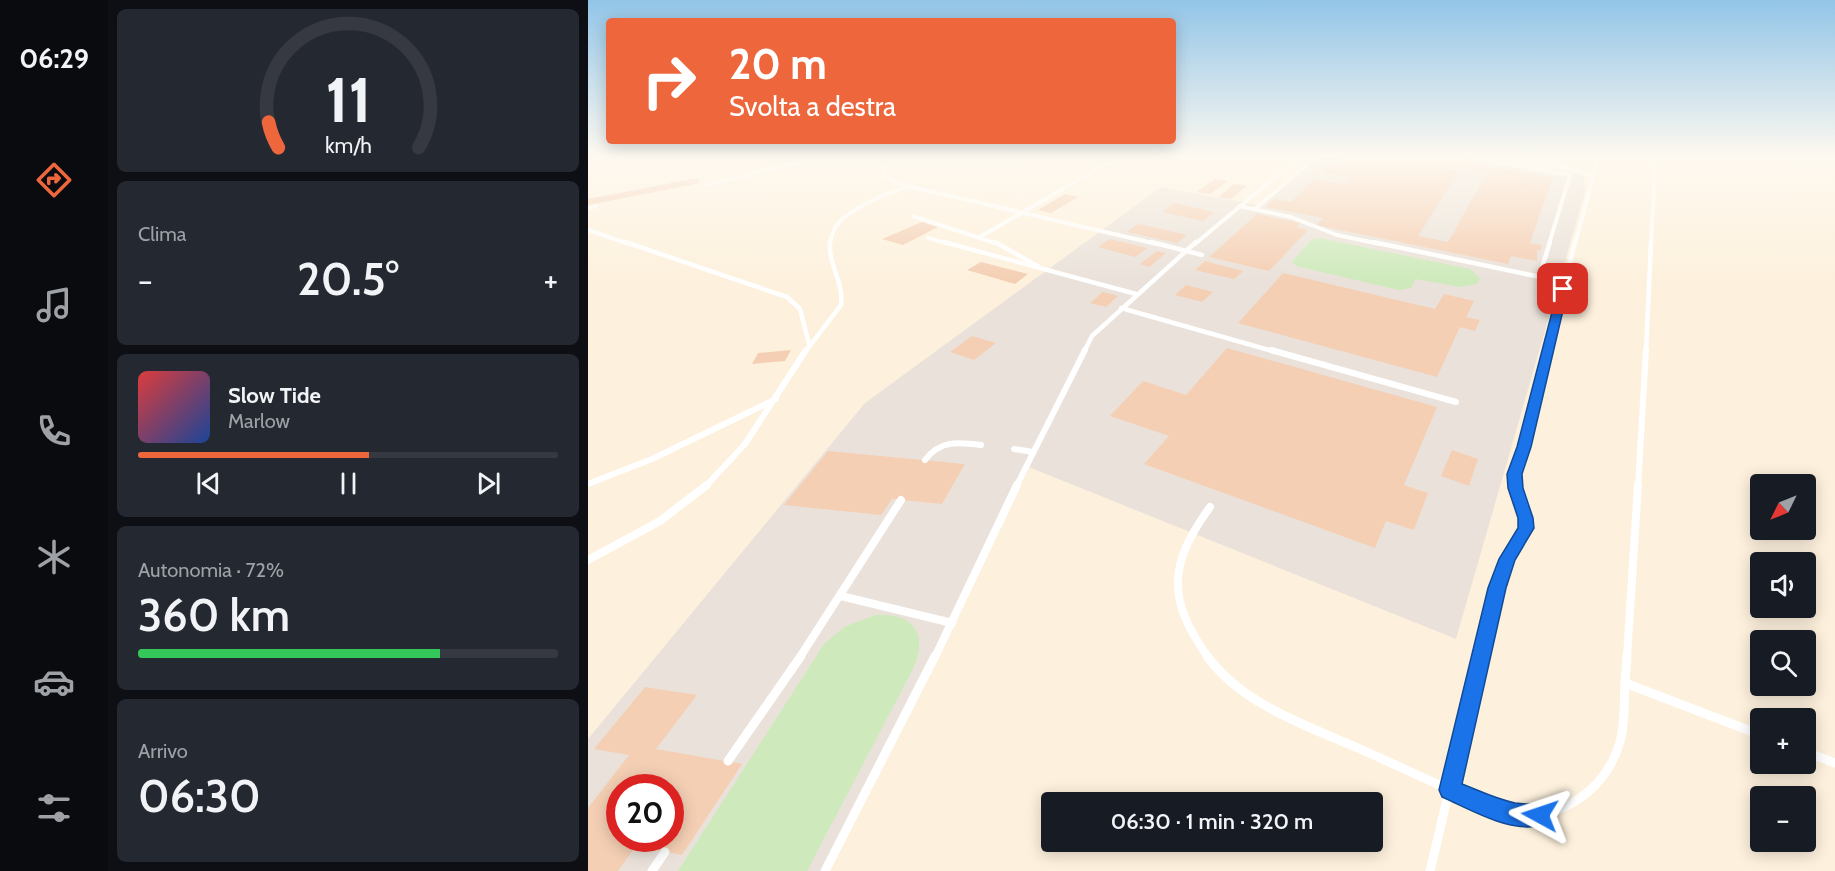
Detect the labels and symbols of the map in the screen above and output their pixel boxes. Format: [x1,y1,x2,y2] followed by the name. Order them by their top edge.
[1537,263,1588,314] pin
[1750,474,1816,540] north arrow
[606,774,684,852] speed limit sign: 20
[1508,783,1572,847] position arrow

